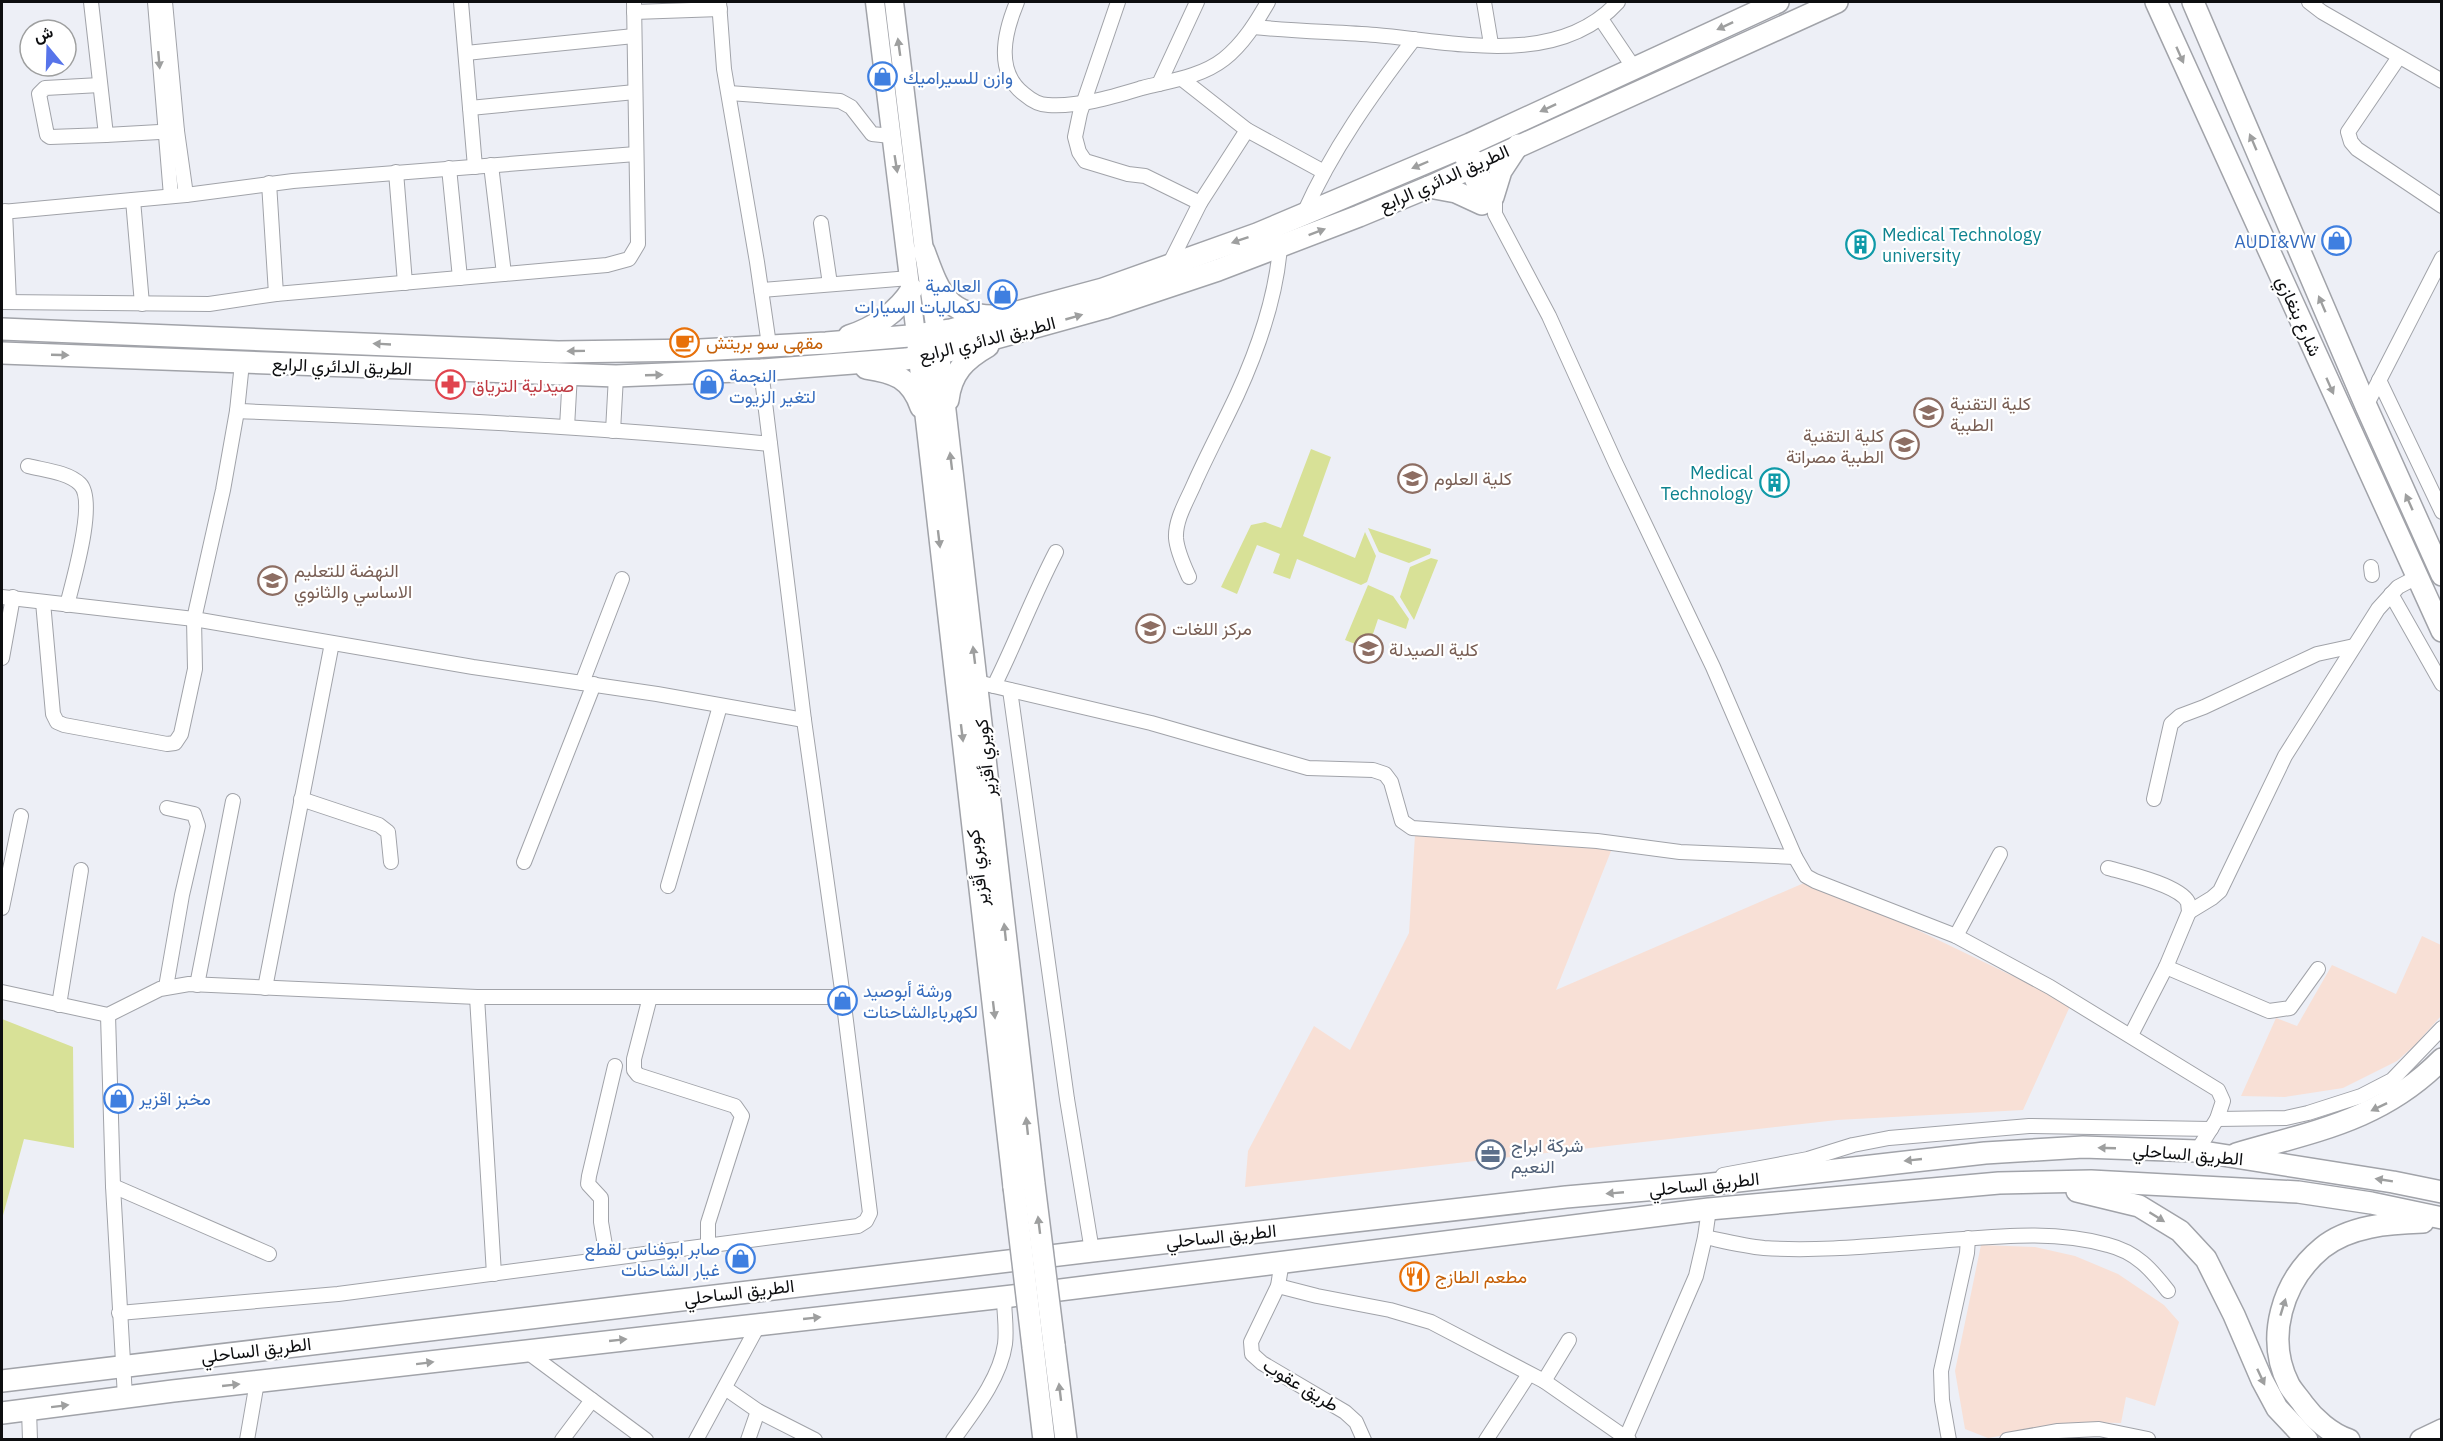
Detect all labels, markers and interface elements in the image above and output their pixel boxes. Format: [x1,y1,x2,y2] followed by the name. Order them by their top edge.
[18,18,78,78] north arrow
[31,21,55,46] text: ش
[1716,21,1733,30] one-way arrow
[895,37,904,56] one-way arrow
[2175,46,2185,64] one-way arrow
[155,50,164,69] one-way arrow
[866,61,898,93] shop icon: وازن للسيراميك
[903,66,1013,89] place label: وازن للسيراميك
[1539,104,1556,113] one-way arrow
[2248,133,2257,151] one-way arrow
[1375,139,1514,221] street label: الطريق الدائري الرابع
[891,154,900,173] one-way arrow
[1411,161,1428,170] one-way arrow
[1882,223,2041,267] place label: Medical Technology university
[2321,225,2353,257] shop icon: AUDI&VW
[1308,227,1326,236] one-way arrow
[1845,228,1877,260] building icon: Medical Technology university
[2234,230,2316,253] place label: AUDI&VW
[1231,236,1249,246] one-way arrow
[2267,272,2327,361] street label: شارع بنغازي
[855,274,981,318] place label: العالمية لكماليات السيارات
[986,279,1018,311] shop icon: العالمية لكماليات السيارات
[2318,296,2327,313] one-way arrow
[916,311,1059,371] street label: الطريق الدائري الرابع
[1065,312,1083,321] one-way arrow
[669,326,701,358] cafe icon: مقهى سو بريتش
[706,331,823,354] place label: مقهى سو بريتش
[372,339,391,348] one-way arrow
[567,347,586,356] one-way arrow
[50,350,69,360] one-way arrow
[271,352,412,384] street label: الطريق الدائري الرابع
[729,364,816,408] place label: النجمة لتغير الزيوت
[435,369,467,401] pharmacy icon: صيدلية الترياق
[692,369,724,401] shop icon: النجمة لتغير الزيوت
[644,370,663,380] one-way arrow
[472,374,574,397] place label: صيدلية الترياق
[2325,377,2335,395] one-way arrow
[1950,392,2031,436] place label: كلية التقنية الطبية
[1913,397,1945,429] school or university icon: كلية التقنية الطبية
[1786,424,1884,468] place label: كلية التقنية الطبية مصراتة
[1889,429,1921,461] school or university icon: كلية التقنية الطبية مصراتة
[947,452,956,471] one-way arrow
[1661,461,1753,505] place label: Medical Technology
[1397,462,1429,494] school or university icon: كلية العلوم
[1758,466,1790,498] building icon: Medical Technology
[1434,467,1512,491] place label: كلية العلوم
[2404,493,2414,511] one-way arrow
[935,530,944,549] one-way arrow
[294,559,412,607] place label: النهضة للتعليم الاساسي والثانوي
[257,564,289,596] school or university icon: النهضة للتعليم الاساسي والثانوي
[1135,612,1167,644] school or university icon: مركز اللغات
[1172,617,1252,640] place label: مركز اللغات
[1352,633,1384,665] school or university icon: كلية الصيدلة
[1389,638,1478,661] place label: كلية الصيدلة
[969,646,979,665] one-way arrow
[969,717,1005,799] street label: كويري أقزير
[957,724,967,743] one-way arrow
[961,828,997,909] street label: كوبري أقزير
[1000,923,1010,942] one-way arrow
[863,979,978,1023] place label: ورشة أبوصيد لكهرباءالشاحنات
[826,984,858,1016] shop icon: ورشة أبوصيد لكهرباءالشاحنات
[989,1001,999,1020] one-way arrow
[102,1082,134,1114] shop icon: مخبز اقزير
[138,1087,211,1110] place label: مخبز اقزير
[2370,1102,2387,1111] one-way arrow
[1022,1116,1032,1135] one-way arrow
[1511,1134,1583,1179] place label: شركة ابراج النعيم
[2131,1138,2244,1174] street label: الطريق الساحلي
[1474,1139,1506,1171] office icon: شركة ابراج النعيم
[2098,1143,2117,1152] one-way arrow
[1903,1155,1922,1165] one-way arrow
[1648,1167,1761,1205] street label: الطريق الساحلي
[2375,1176,2394,1185] one-way arrow
[1605,1188,1624,1198] one-way arrow
[2149,1211,2165,1222] one-way arrow
[1034,1215,1044,1234] one-way arrow
[1165,1219,1278,1257] street label: الطريق الساحلي
[585,1237,720,1281] place label: صابر ابوفناس لقطع غيار الشاحنات
[725,1242,757,1274] shop icon: صابر ابوفناس لقطع غيار الشاحنات
[1398,1260,1430,1292] restaurant icon: مطعم الطازج
[1435,1265,1527,1289] place label: مطعم الطازج
[683,1274,796,1314] street label: الطريق الساحلي
[2279,1298,2289,1316] one-way arrow
[803,1313,822,1323] one-way arrow
[200,1332,313,1372] street label: الطريق الساحلي
[609,1335,628,1345] one-way arrow
[1259,1353,1343,1417] street label: طريق عقوب
[415,1358,434,1367] one-way arrow
[2256,1368,2265,1385] one-way arrow
[222,1380,241,1390] one-way arrow
[1056,1383,1065,1402] one-way arrow
[50,1401,69,1411] one-way arrow

